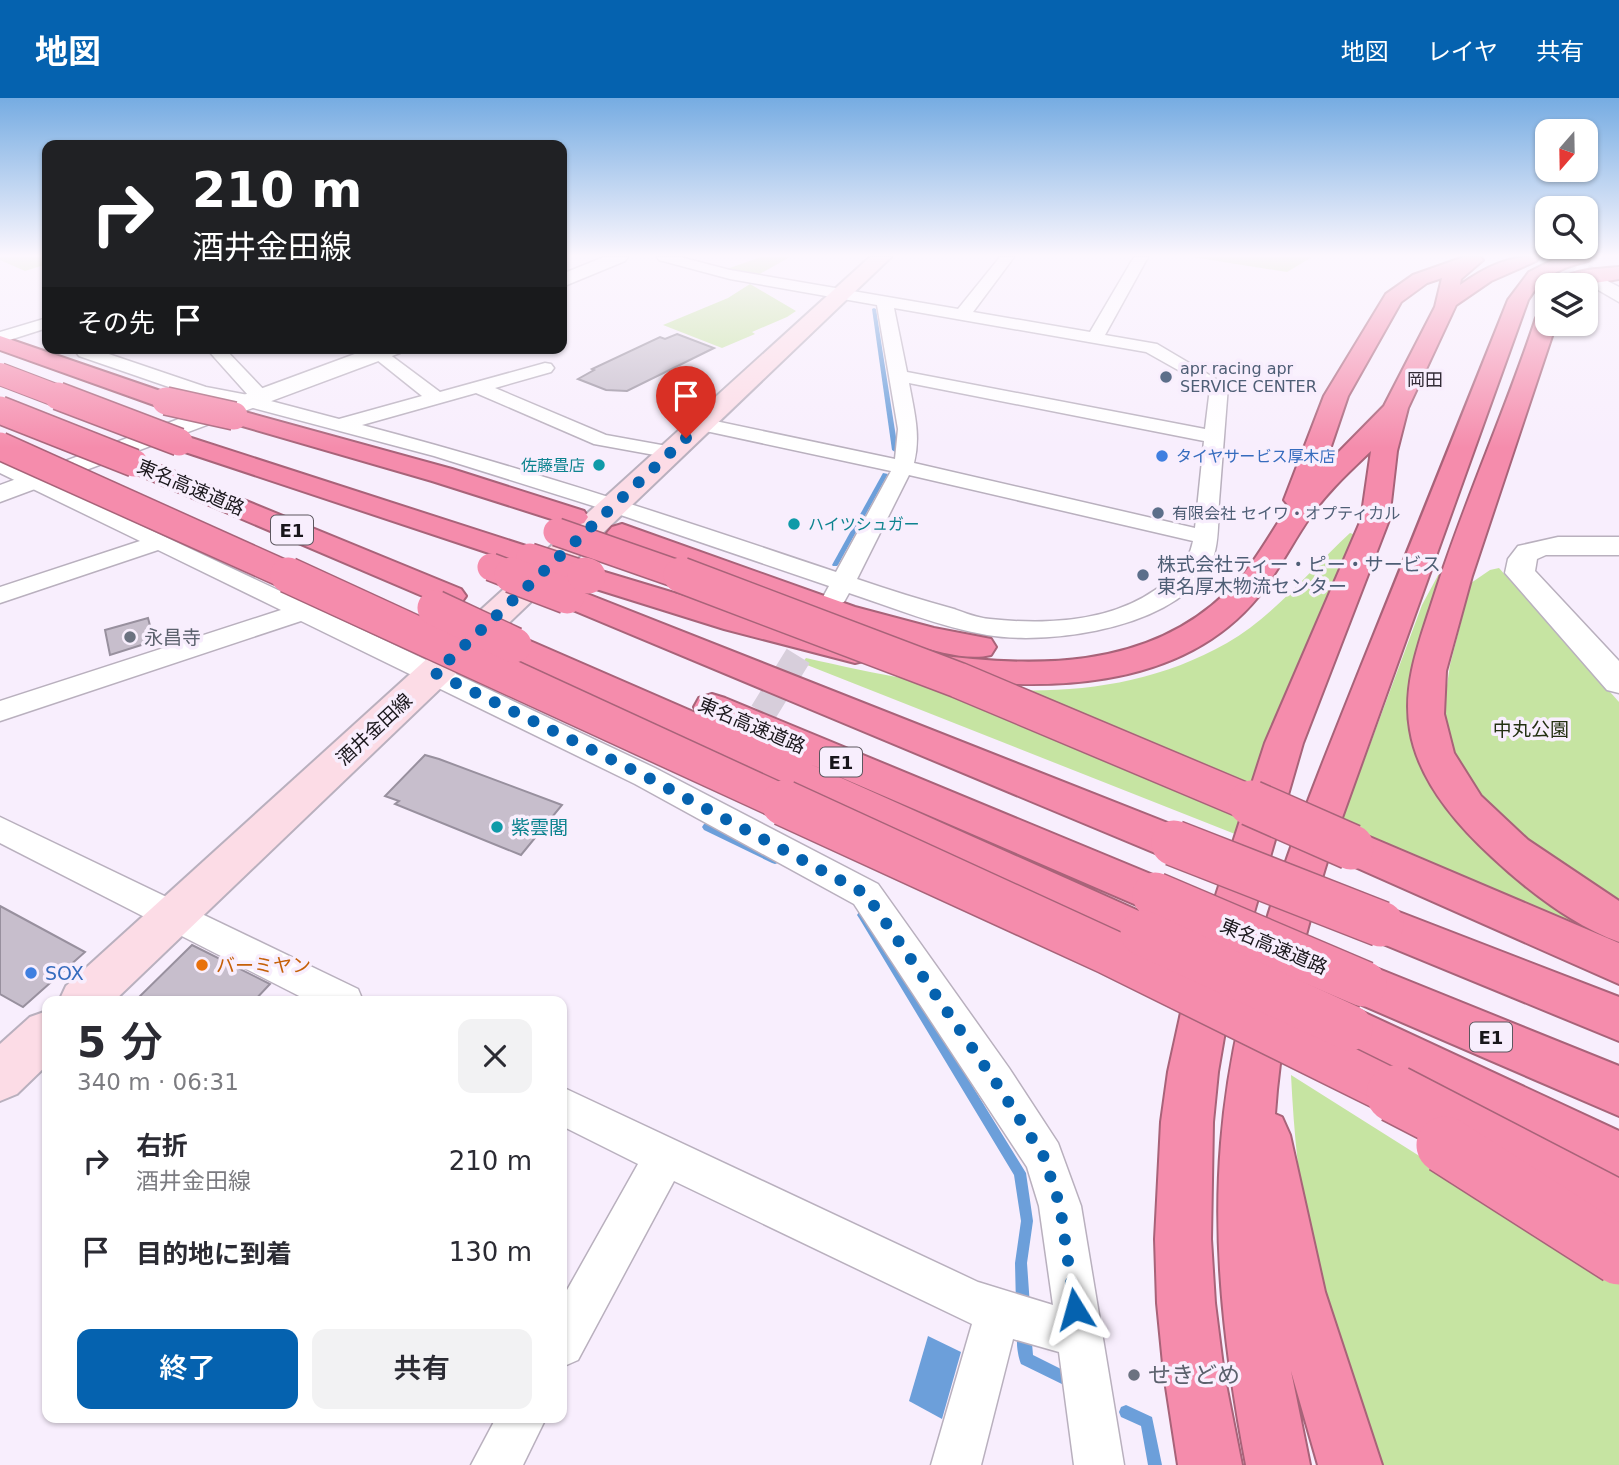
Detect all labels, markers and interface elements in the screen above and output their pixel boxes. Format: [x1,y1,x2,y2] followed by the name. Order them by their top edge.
[35,32,101,71] text: 地図
[1341,38,1389,66] text: 地図
[1427,38,1498,66] text: レイヤ
[1536,38,1584,66] text: 共有
[1535,119,1598,182] north arrow
[1535,119,1598,336] map controls
[192,162,362,219] text: 210 m
[77,168,168,259] icon: right
[1535,196,1598,259] button: search
[192,228,352,266] text: 酒井金田線
[1535,273,1598,336] button: layers
[169,301,207,339] icon: arrive
[77,308,155,338] text: その先
[1180,359,1317,396] place label: apr racing apr SERVICE CENTER
[656,366,716,438] pin
[1158,369,1174,385] marker: apr racing apr SERVICE CENTER
[1407,369,1443,390] district label: 岡田
[667,377,705,415] icon: arrive
[1176,447,1336,466] place label: タイヤサービス厚木店
[1154,448,1170,464] marker: タイヤサービス厚木店
[134,455,248,519] street label: 東名高速道路
[521,456,585,475] place label: 佐藤畳店
[591,457,607,473] marker: 佐藤畳店
[1172,504,1400,523] place label: 有限会社 セイワ・オプティカル
[1150,505,1166,521] marker: 有限会社 セイワ・オプティカル
[808,515,920,534] place label: ハイツシュガー
[271,516,313,544] road number: E1
[786,516,802,532] marker: ハイツシュガー
[1157,553,1441,597] place label: 株式会社ティー・ピー・サービス 東名厚木物流センター
[1135,567,1151,583] marker: 株式会社ティー・ピー・サービス 東名厚木物流センター
[144,626,201,648] place label: 永昌寺
[122,629,138,645] marker: 永昌寺
[332,689,416,769] street label: 酒井金田線
[695,693,809,757] street label: 東名高速道路
[1493,718,1569,740] park label: 中丸公園
[820,748,862,776] road number: E1
[511,816,568,838] place label: 紫雲閣
[489,819,505,835] marker: 紫雲閣
[1217,914,1331,978] street label: 東名高速道路
[216,954,311,976] place label: バーミヤン
[194,957,210,973] marker: バーミヤン
[45,962,84,984] place label: SOX
[23,965,39,981] marker: SOX
[77,1018,163,1067] text: 5 分
[458,1019,532,1093] button: close
[1470,1022,1512,1052] road number: E1
[77,1069,239,1095] text: 340 m · 06:31
[136,1131,188,1161] text: 右折
[77,1142,115,1180] icon: right
[449,1146,532,1176] text: 210 m
[136,1168,251,1194] text: 酒井金田線
[77,1233,115,1271] icon: arrive
[449,1237,532,1267] text: 130 m
[136,1239,292,1269] text: 目的地に到着
[1038,1272,1112,1346] position arrow
[77,1329,298,1409] button: 終了
[312,1329,532,1409] button: 共有
[1148,1362,1240,1388] place label: せきどめ
[1126,1367,1142,1383] marker: せきどめ

